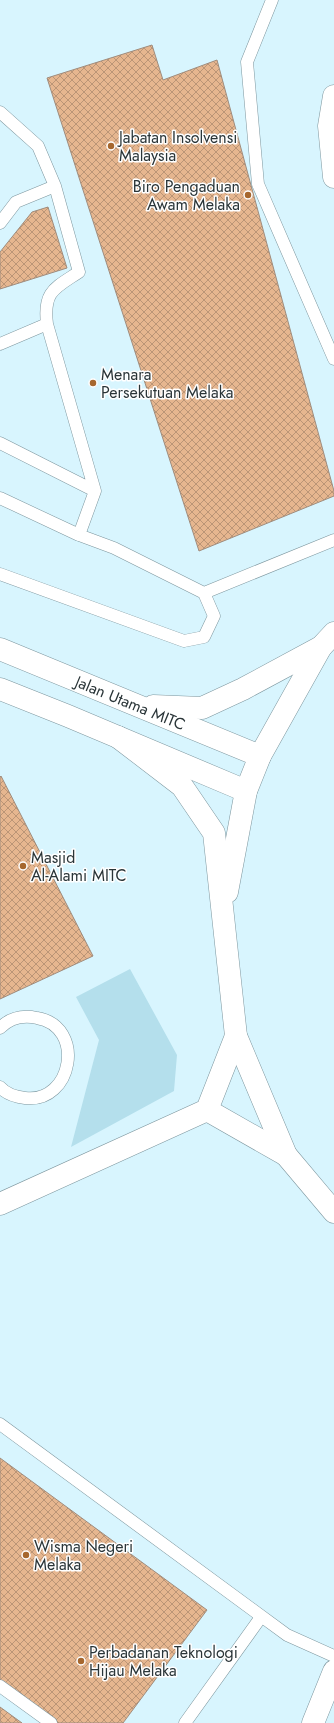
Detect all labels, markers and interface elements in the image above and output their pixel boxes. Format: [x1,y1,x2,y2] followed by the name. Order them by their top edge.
[117,126,237,167] place label: Jabatan Insolvensi Malaysia
[106,141,116,151] marker: Jabatan Insolvensi Malaysia
[133,175,240,216] place label: Biro Pengaduan Awam Melaka
[243,190,253,200] marker: Biro Pengaduan Awam Melaka
[101,363,233,404] place label: Menara Persekutuan Melaka
[88,378,98,388] marker: Menara Persekutuan Melaka
[70,669,189,736] street label: Jalan Utama MITC
[31,846,126,887] place label: Masjid Al-Alami MITC
[18,861,28,871] marker: Masjid Al-Alami MITC
[34,1535,133,1576] place label: Wisma Negeri Melaka
[21,1550,31,1560] marker: Wisma Negeri Melaka
[89,1641,238,1682] place label: Perbadanan Teknologi Hijau Melaka
[76,1656,86,1666] marker: Perbadanan Teknologi Hijau Melaka

